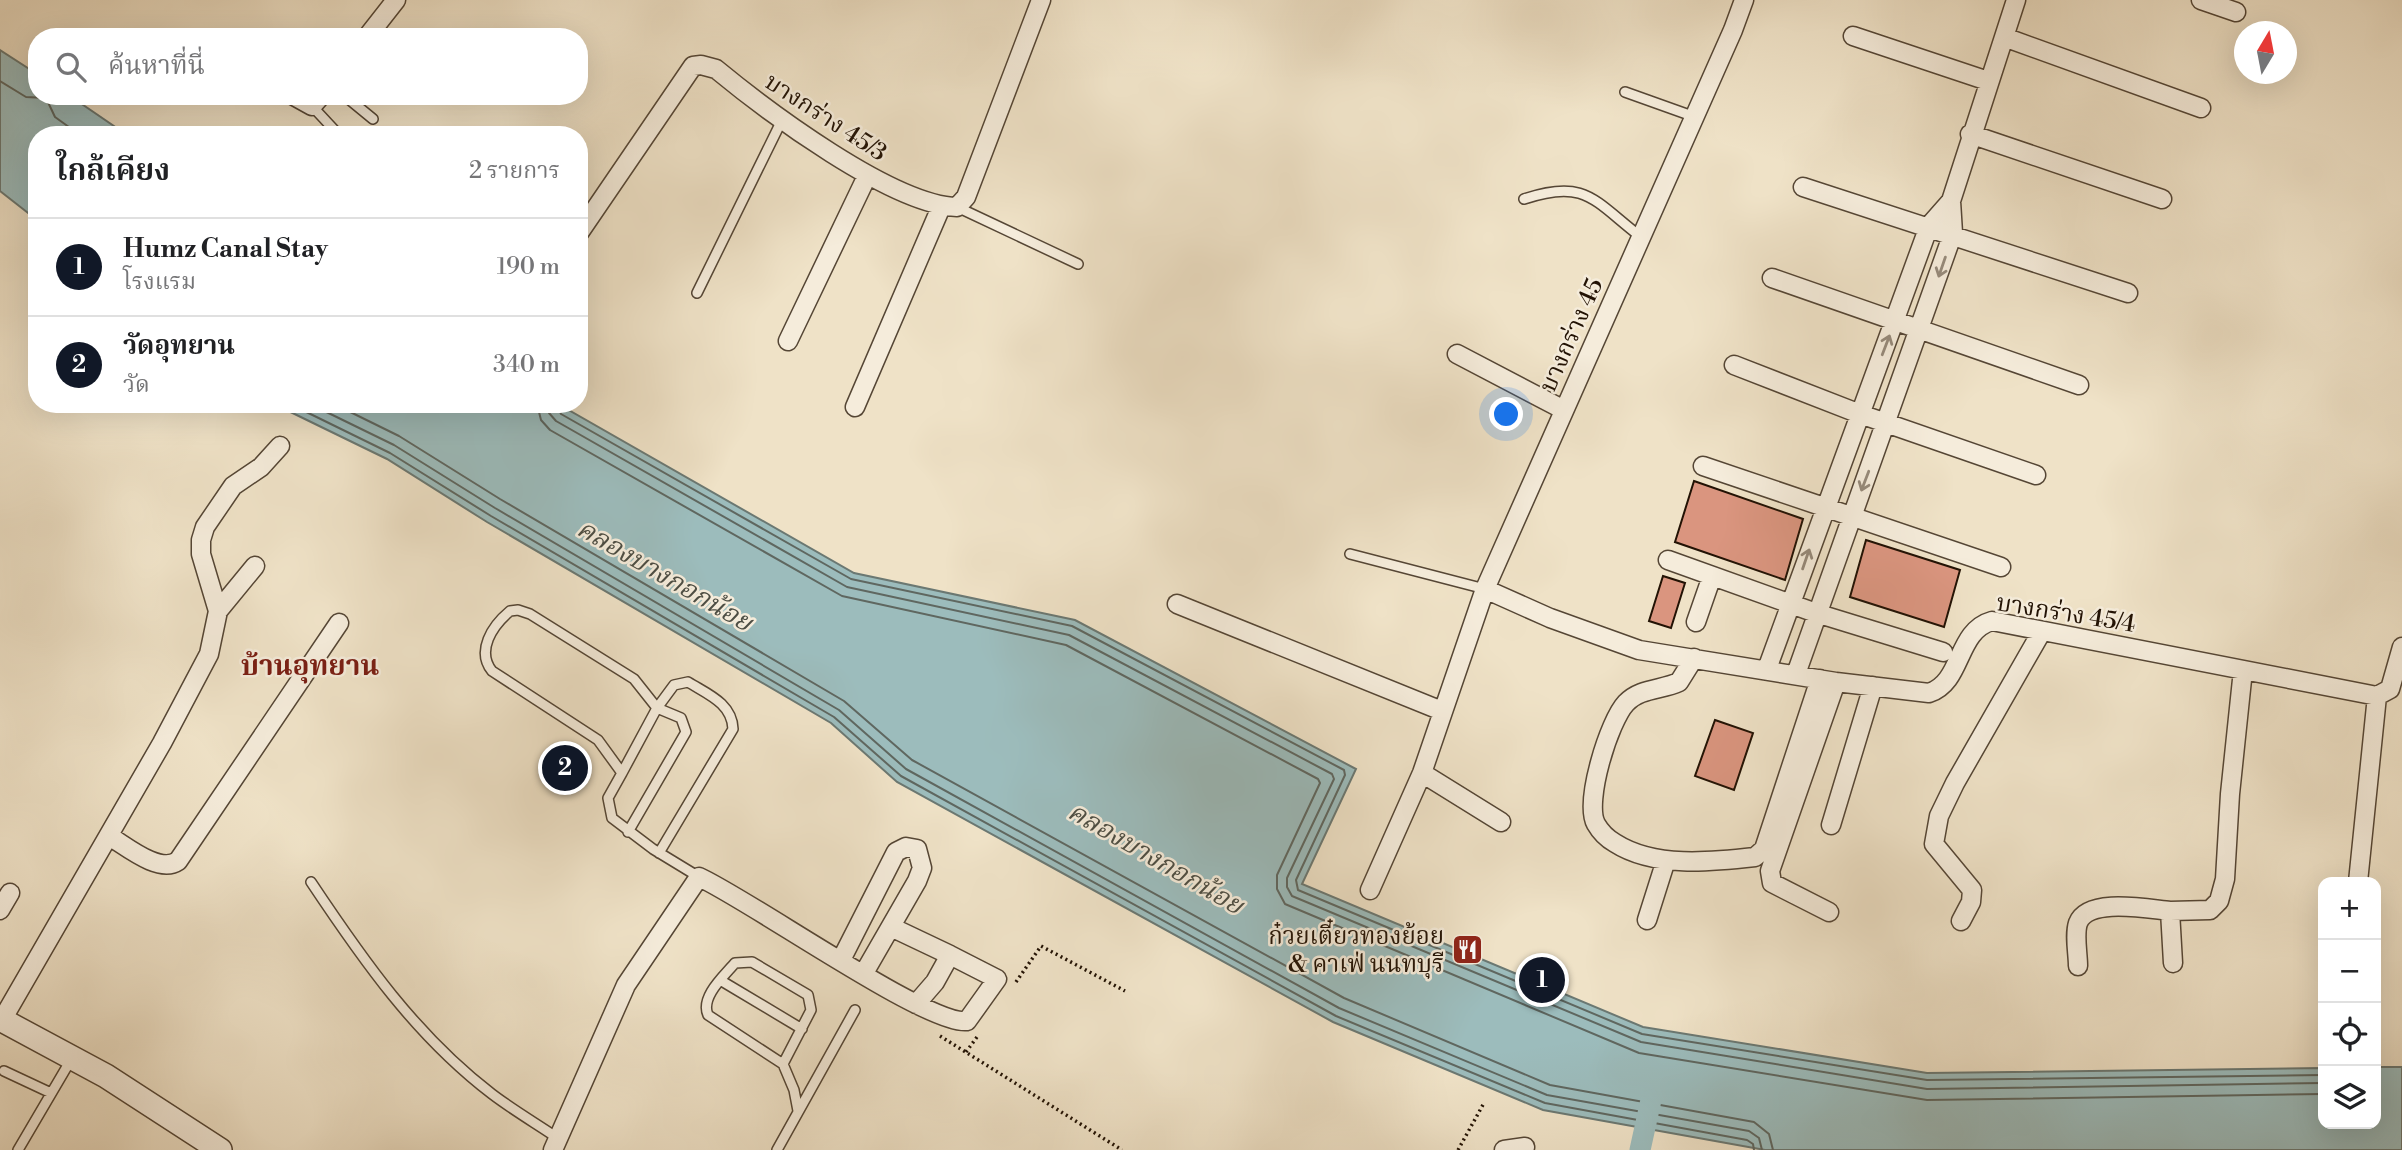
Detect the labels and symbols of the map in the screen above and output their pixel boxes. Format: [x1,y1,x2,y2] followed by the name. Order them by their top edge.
[2234,21,2297,84] north arrow
[759,67,892,168] street label: บางกร่าง 45/3
[1935,256,1948,278] one-way arrow
[1533,274,1610,397] street label: บางกร่าง 45
[1880,335,1893,357] one-way arrow
[1489,397,1523,431] your location
[1858,470,1870,492] one-way arrow
[571,513,759,640] water label: คลองบางกอกน้อย
[1801,548,1813,570] one-way arrow
[1994,588,2138,640] street label: บางกร่าง 45/4
[241,649,379,684] district label: บ้านอุทยาน
[542,742,588,794] pin: 2
[1062,796,1250,923] water label: คลองบางกอกน้อย
[1268,918,1444,980] place label: ก๋วยเตี๋ยวทองย้อย & คาเฟ่ นนทบุรี
[1450,933,1484,967] restaurant icon: ก๋วยเตี๋ยวทองย้อย & คาเฟ่ นนทบุรี
[1519,954,1565,1006] pin: 1

